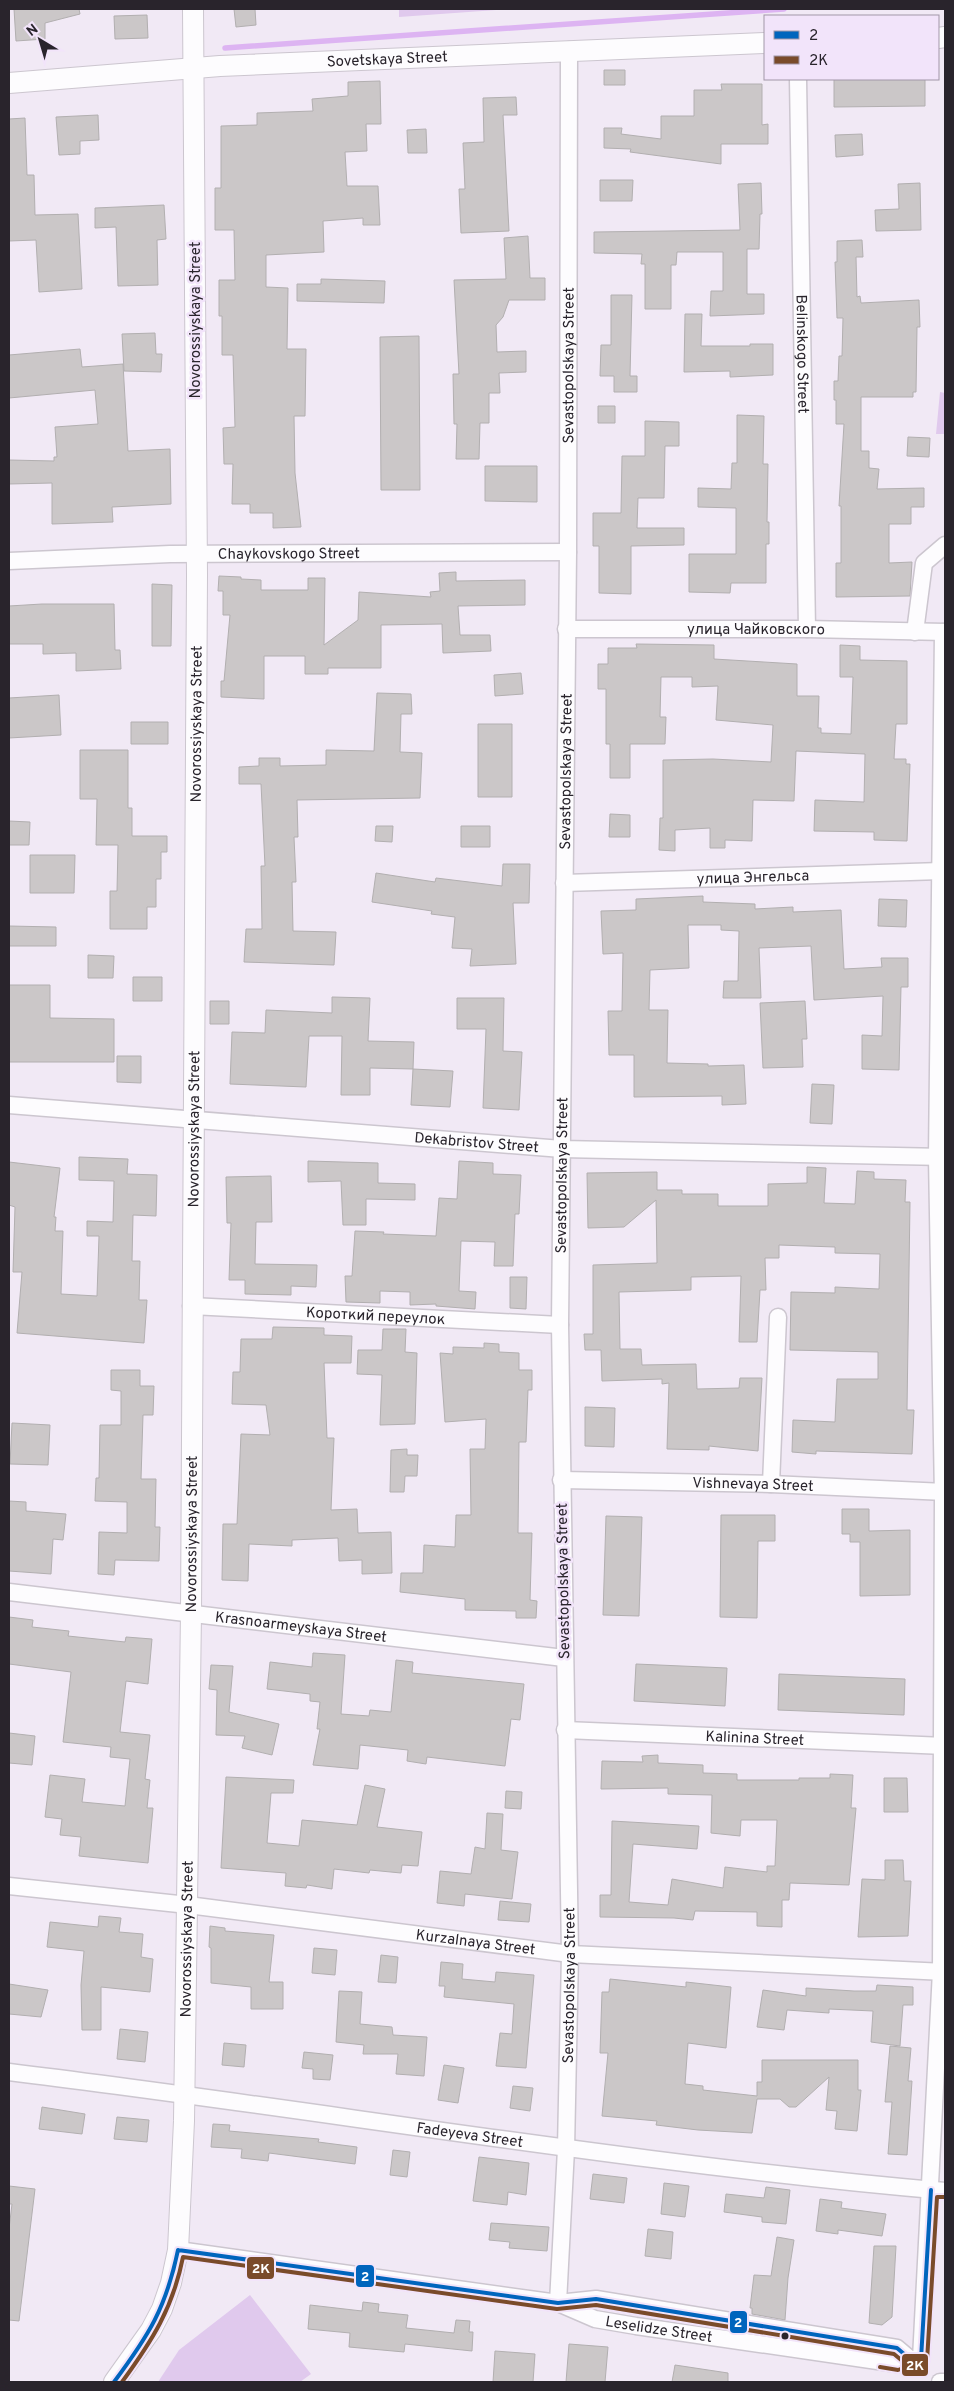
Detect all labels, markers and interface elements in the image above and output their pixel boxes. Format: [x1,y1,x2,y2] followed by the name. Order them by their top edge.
[15,15,65,65] north arrow
[764,15,939,80] legend
[24,21,42,41] text: N
[809,27,818,46] text: 2
[326,48,448,72] street label: Sovetskaya Street
[809,52,828,71] text: 2К
[187,242,206,398] street label: Novorossiyskaya Street
[560,287,580,444] street label: Sevastopolskaya Street
[791,294,811,414] street label: Belinskogo Street
[218,545,360,565] street label: Chaykovskogo Street
[687,621,825,640] street label: улица Чайковского
[188,645,208,803] street label: Novorossiyskaya Street
[557,693,578,850] street label: Sevastopolskaya Street
[696,867,810,890] street label: улица Энгельса
[185,1050,205,1208] street label: Novorossiyskaya Street
[553,1097,573,1254] street label: Sevastopolskaya Street
[413,1129,539,1158] street label: Dekabristov Street
[306,1304,446,1330] street label: Короткий переулок
[183,1455,203,1613] street label: Novorossiyskaya Street
[692,1475,814,1497] street label: Vishnevaya Street
[554,1503,575,1659] street label: Sevastopolskaya Street
[214,1609,388,1648] street label: Krasnoarmeyskaya Street
[705,1728,805,1751] street label: Kalinina Street
[177,1860,199,2018] street label: Novorossiyskaya Street
[560,1907,581,2064] street label: Sevastopolskaya Street
[415,1926,536,1960] street label: Kurzalnaya Street
[415,2119,524,2153] street label: Fadeyeva Street
[246,2256,275,2280] line badge: 2К
[252,2261,270,2278] text: 2К
[355,2264,375,2288] line badge: 2
[361,2269,369,2286] text: 2
[729,2310,748,2334] line badge: 2
[604,2313,713,2348] street label: Leselidze Street
[734,2315,742,2332] text: 2
[780,2331,790,2341] unlabelled marker
[901,2353,929,2377] line badge: 2К
[906,2358,924,2375] text: 2К

